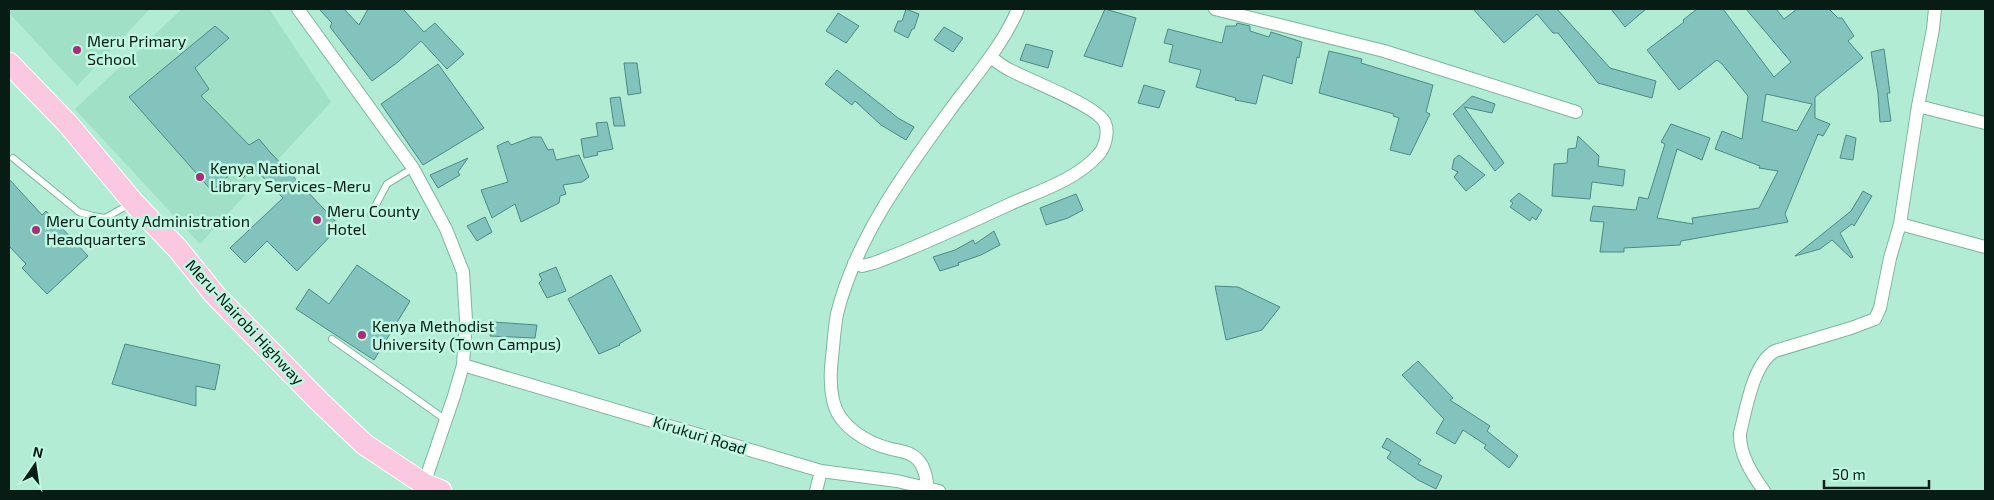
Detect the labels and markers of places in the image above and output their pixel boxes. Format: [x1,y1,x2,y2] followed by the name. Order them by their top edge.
[87,31,187,68] place label: Meru Primary School
[71,44,83,56] marker: Meru Primary School
[210,158,371,195] place label: Kenya National Library Services-Meru
[194,171,206,183] marker: Kenya National Library Services-Meru
[327,201,420,238] place label: Meru County Hotel
[46,211,250,248] place label: Meru County Administration Headquarters
[311,214,323,226] marker: Meru County Hotel
[30,224,42,236] marker: Meru County Administration Headquarters
[372,316,561,353] place label: Kenya Methodist University (Town Campus)
[356,329,368,341] marker: Kenya Methodist University (Town Campus)

